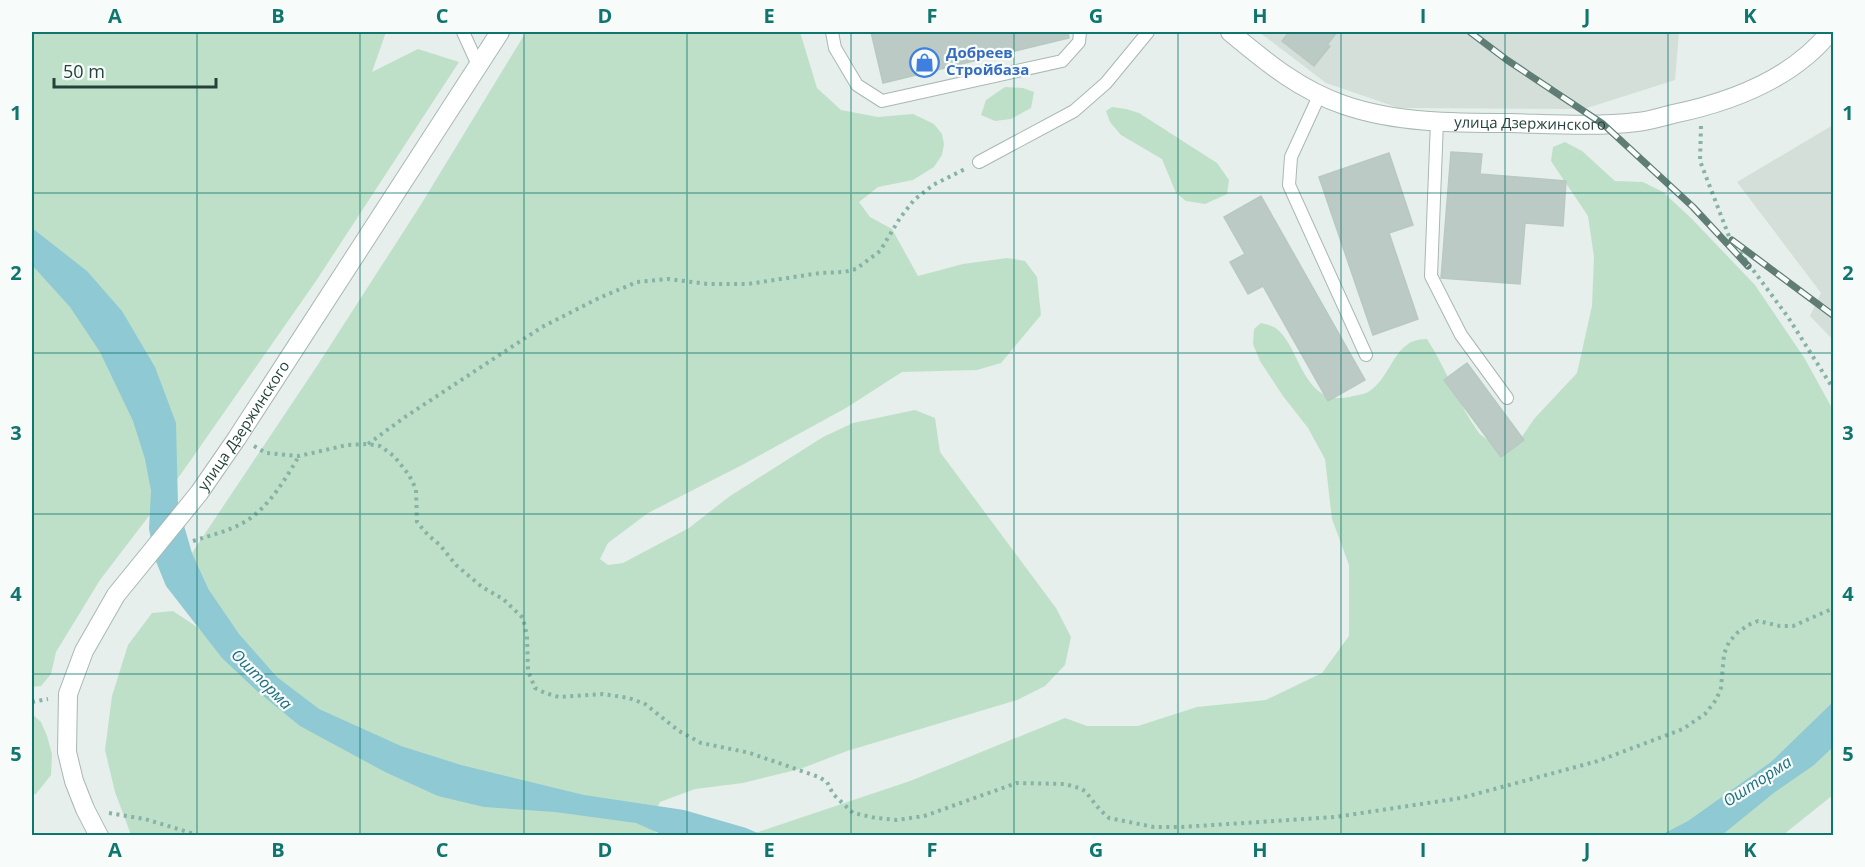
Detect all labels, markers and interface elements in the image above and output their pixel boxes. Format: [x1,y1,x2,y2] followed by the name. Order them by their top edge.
[108,2,122,29] text: A
[271,2,285,29] text: B
[436,2,449,29] text: C
[598,2,612,29] text: D
[763,2,775,29] text: E
[927,2,937,29] text: F
[1089,2,1103,29] text: G
[1252,2,1268,29] text: H
[1420,2,1426,29] text: I
[1582,2,1590,29] text: J
[1743,2,1757,29] text: K
[946,42,1029,79] place label: Добреев Стройбаза
[909,46,941,78] shop icon: Добреев Стройбаза
[54,51,216,89] scale bar
[63,59,105,83] text: 50 m
[10,99,22,126] text: 1
[1842,99,1854,126] text: 1
[1454,111,1606,134] street label: улица Дзержинского
[10,259,22,286] text: 2
[1842,259,1854,286] text: 2
[193,357,293,494] street label: улица Дзержинского
[10,419,22,446] text: 3
[1842,419,1854,446] text: 3
[10,580,22,607] text: 4
[1842,580,1854,607] text: 4
[227,644,297,714] water label: Ошторма
[10,740,22,767] text: 5
[1842,740,1854,767] text: 5
[1718,751,1796,811] water label: Ошторма
[108,836,122,863] text: A
[271,836,285,863] text: B
[436,836,449,863] text: C
[598,836,612,863] text: D
[763,836,775,863] text: E
[927,836,937,863] text: F
[1089,836,1103,863] text: G
[1252,836,1268,863] text: H
[1420,836,1426,863] text: I
[1582,836,1590,863] text: J
[1743,836,1757,863] text: K

